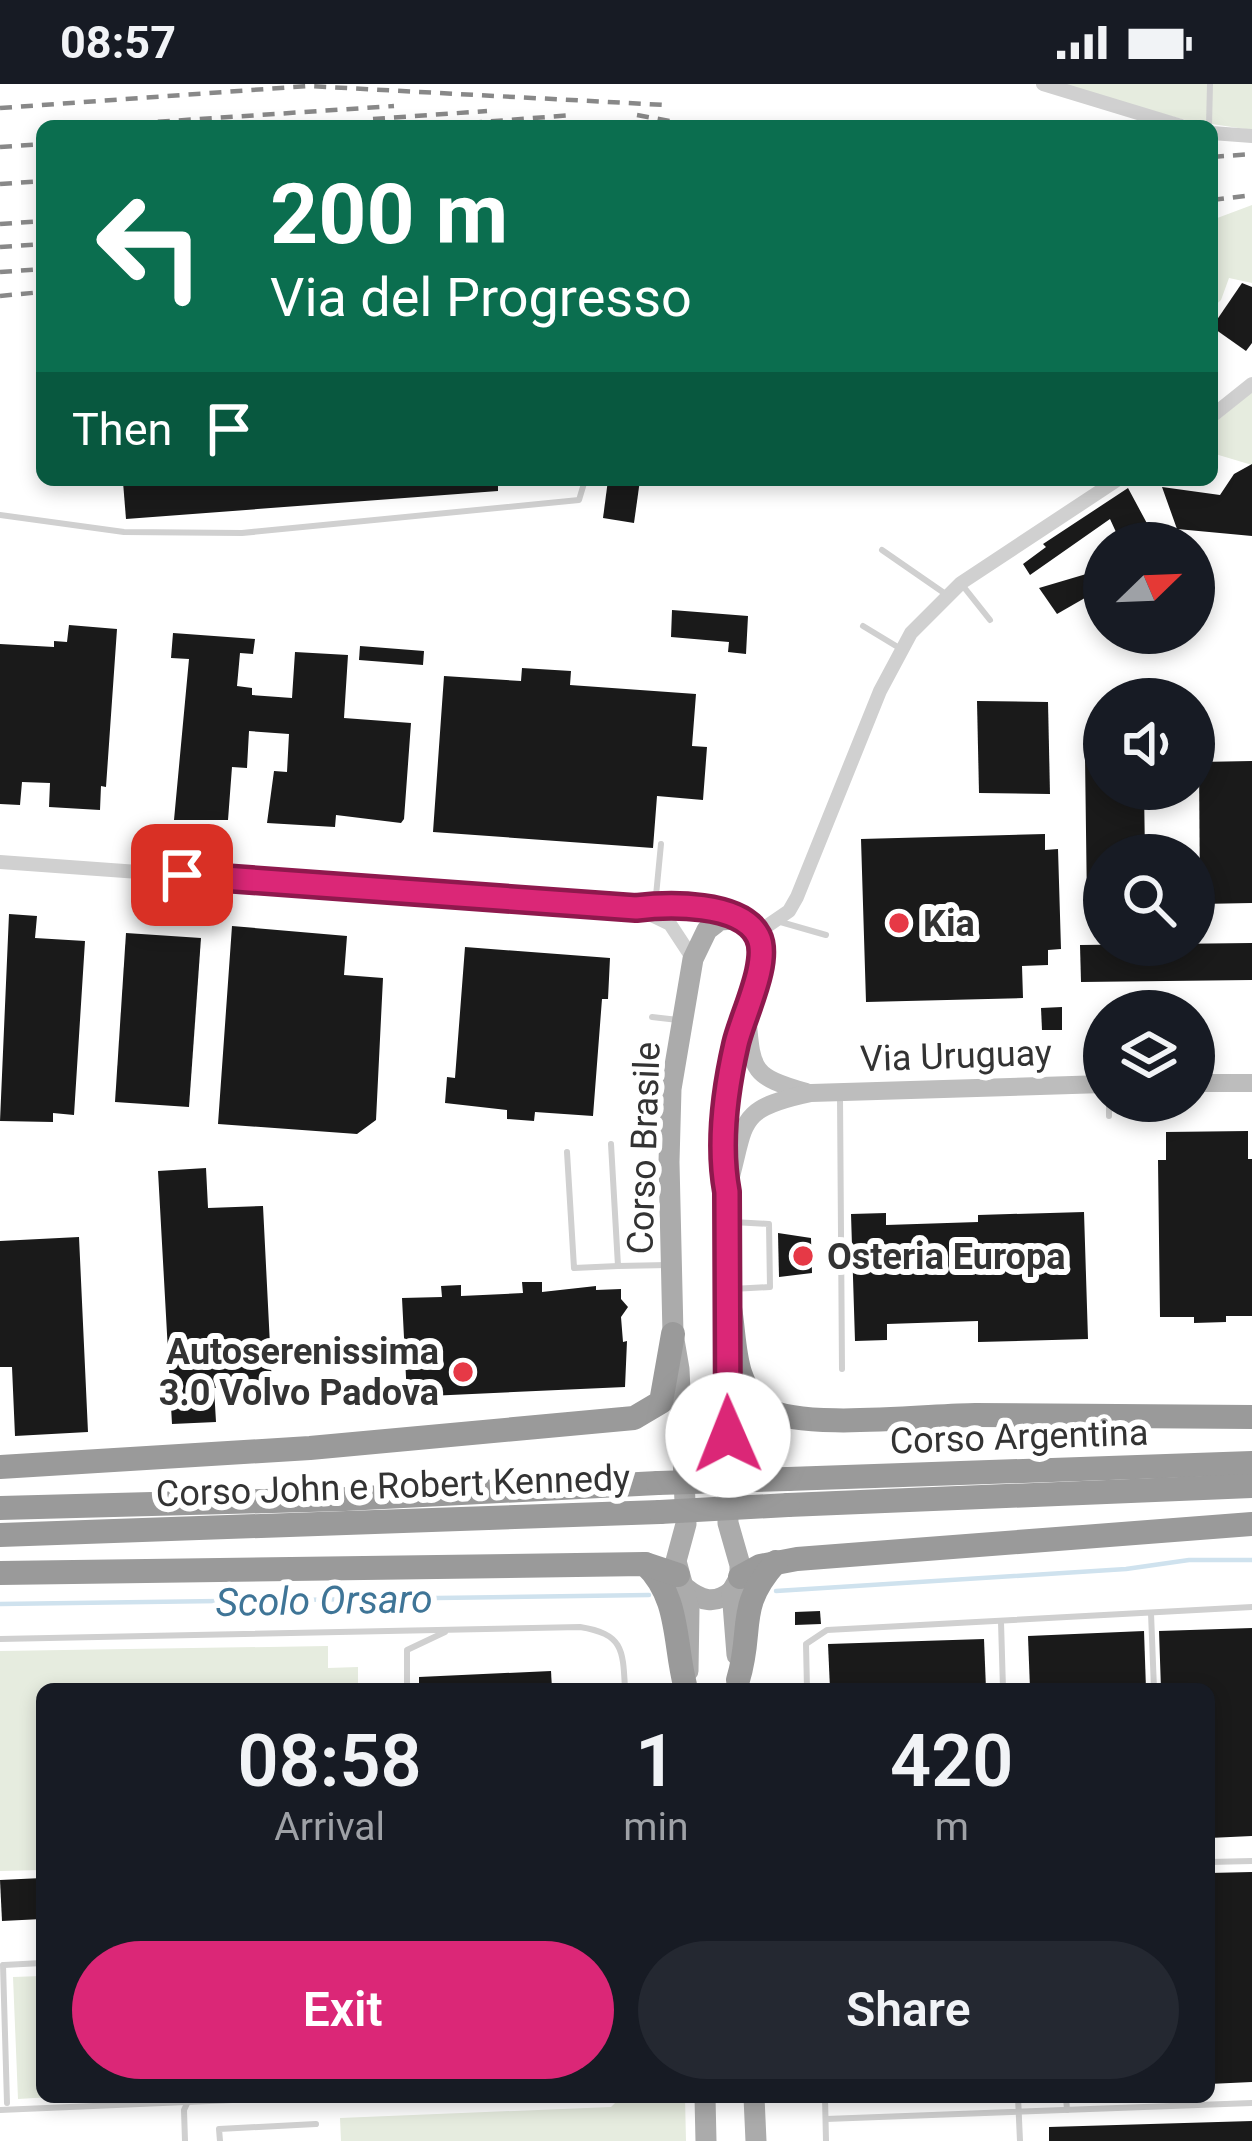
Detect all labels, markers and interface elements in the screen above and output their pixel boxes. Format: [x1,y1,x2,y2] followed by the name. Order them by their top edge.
[60,16,176,69] text: 08:57
[270,165,508,264] text: 200 m
[72,168,228,324] icon: left
[270,266,692,329] text: Via del Progresso
[196,396,262,462] icon: arrive
[72,403,172,456] text: Then
[1083,522,1215,654] north arrow
[1083,522,1215,1122] map controls
[1083,678,1215,810] button: sound
[131,824,233,926] pin
[1083,834,1215,966] button: search
[149,842,215,908] icon: arrive
[923,903,975,945] place label: Kia
[886,910,912,936] marker: Kia
[1083,990,1215,1122] button: layers
[859,1032,1053,1080] street label: Via Uruguay
[619,1041,669,1255] street label: Corso Brasile
[827,1236,1065,1278] place label: Osteria Europa
[790,1243,816,1269] marker: Osteria Europa
[159,1331,439,1414] place label: Autoserenissima 3.0 Volvo Padova
[450,1359,476,1385] marker: Autoserenissima 3.0 Volvo Padova
[665,1372,791,1498] position arrow
[889,1411,1149,1463] street label: Corso Argentina
[155,1457,631,1515] street label: Corso John e Robert Kennedy
[215,1576,433,1626] water label: Scolo Orsaro
[238,1719,422,1804] text: 08:58
[635,1719,676,1804] text: 1
[890,1719,1013,1804] text: 420
[274,1804,385,1850] text: Arrival
[623,1804,688,1850] text: min
[935,1804,969,1850] text: m
[72,1941,614,2079] button: Exit
[638,1941,1179,2079] button: Share

